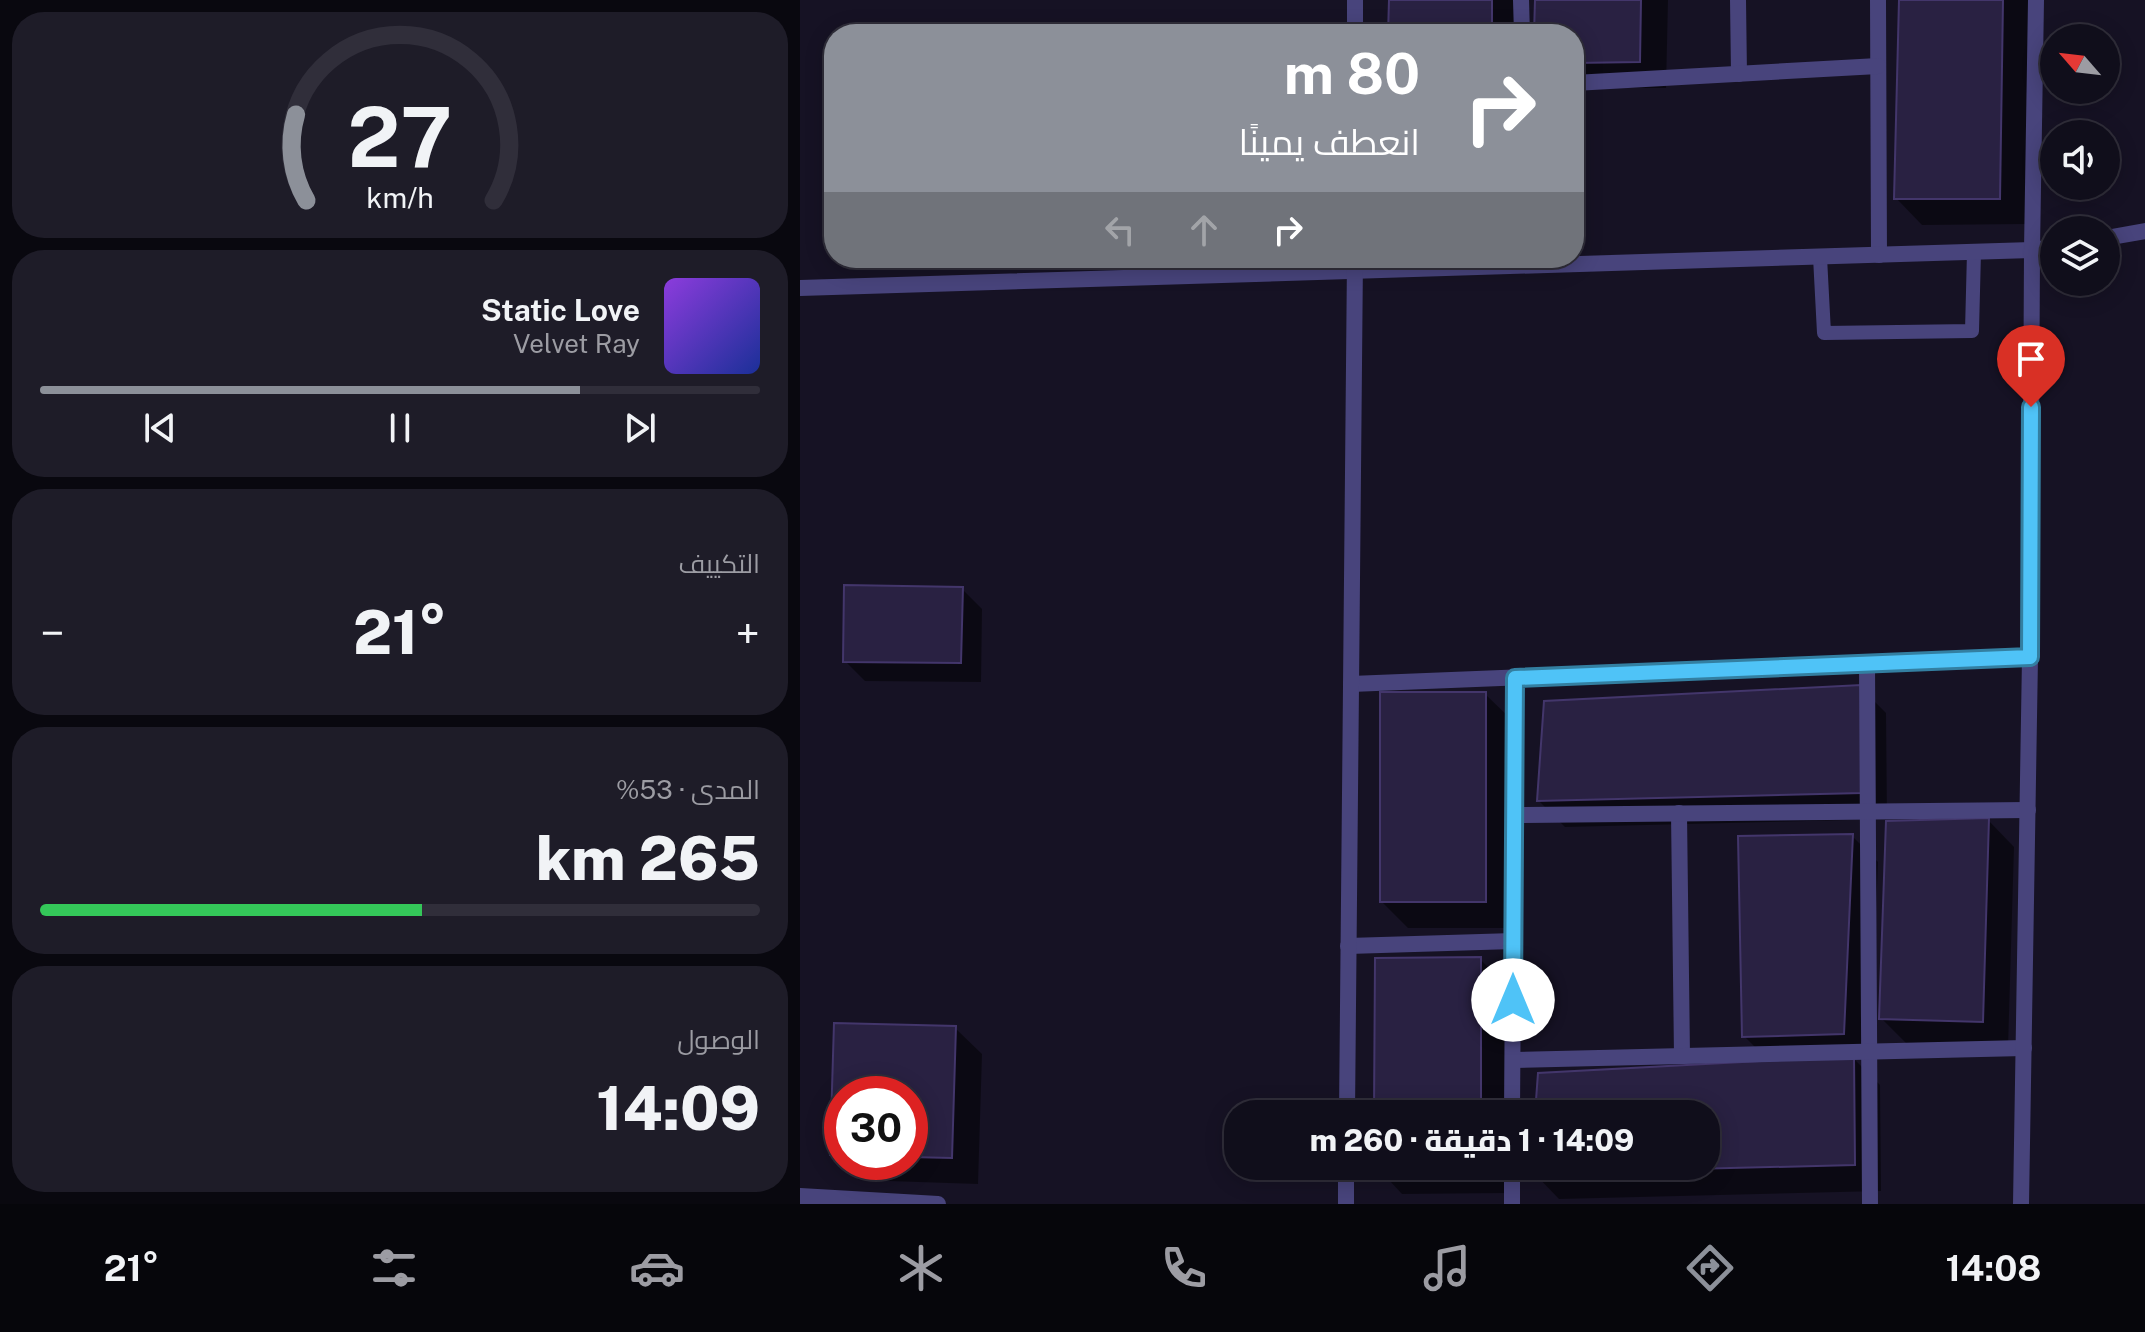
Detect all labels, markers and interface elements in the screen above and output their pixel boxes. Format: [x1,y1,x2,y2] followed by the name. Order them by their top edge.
[2040,24,2120,104] north arrow
[2040,24,2120,296] map controls
[1284,41,1420,107] text: 80 m
[1448,56,1552,160] icon: right
[348,88,452,186] text: 27
[2040,120,2120,200] button: sound
[1238,121,1420,163] text: انعطف يمينًا
[366,181,434,214] text: km/h
[1098,208,1142,252] icon: left
[1182,208,1226,252] icon: ahead
[1266,208,1310,252] icon: right
[2040,216,2120,296] button: layers
[481,292,640,328] text: Static Love
[1997,325,2065,407] pin
[513,328,640,359] text: Velvet Ray
[2009,337,2053,381] icon: arrive
[138,406,182,450] icon: previous
[378,406,422,450] icon: pause
[618,406,662,450] icon: next
[678,548,760,579] text: التكييف
[353,597,447,668] text: 21°
[40,607,64,659] text: −
[736,607,760,659] text: +
[616,774,760,805] text: المدى · 53%
[536,823,760,894] text: 265 km
[1471,958,1555,1042] position arrow
[677,1024,760,1055] text: الوصول
[596,1073,760,1144] text: 14:09
[824,1076,928,1180] speed limit sign: 30
[1310,1122,1634,1158] text: 14:09 · 1 دقيقة · 260 m
[366,1240,422,1296] icon: filters
[629,1240,685,1296] icon: car
[893,1240,949,1296] icon: climate
[1156,1240,1212,1296] icon: phone
[1419,1240,1475,1296] icon: music
[1682,1240,1738,1296] icon: directions
[104,1247,159,1289] text: 21°
[1945,1247,2041,1289] text: 14:08

